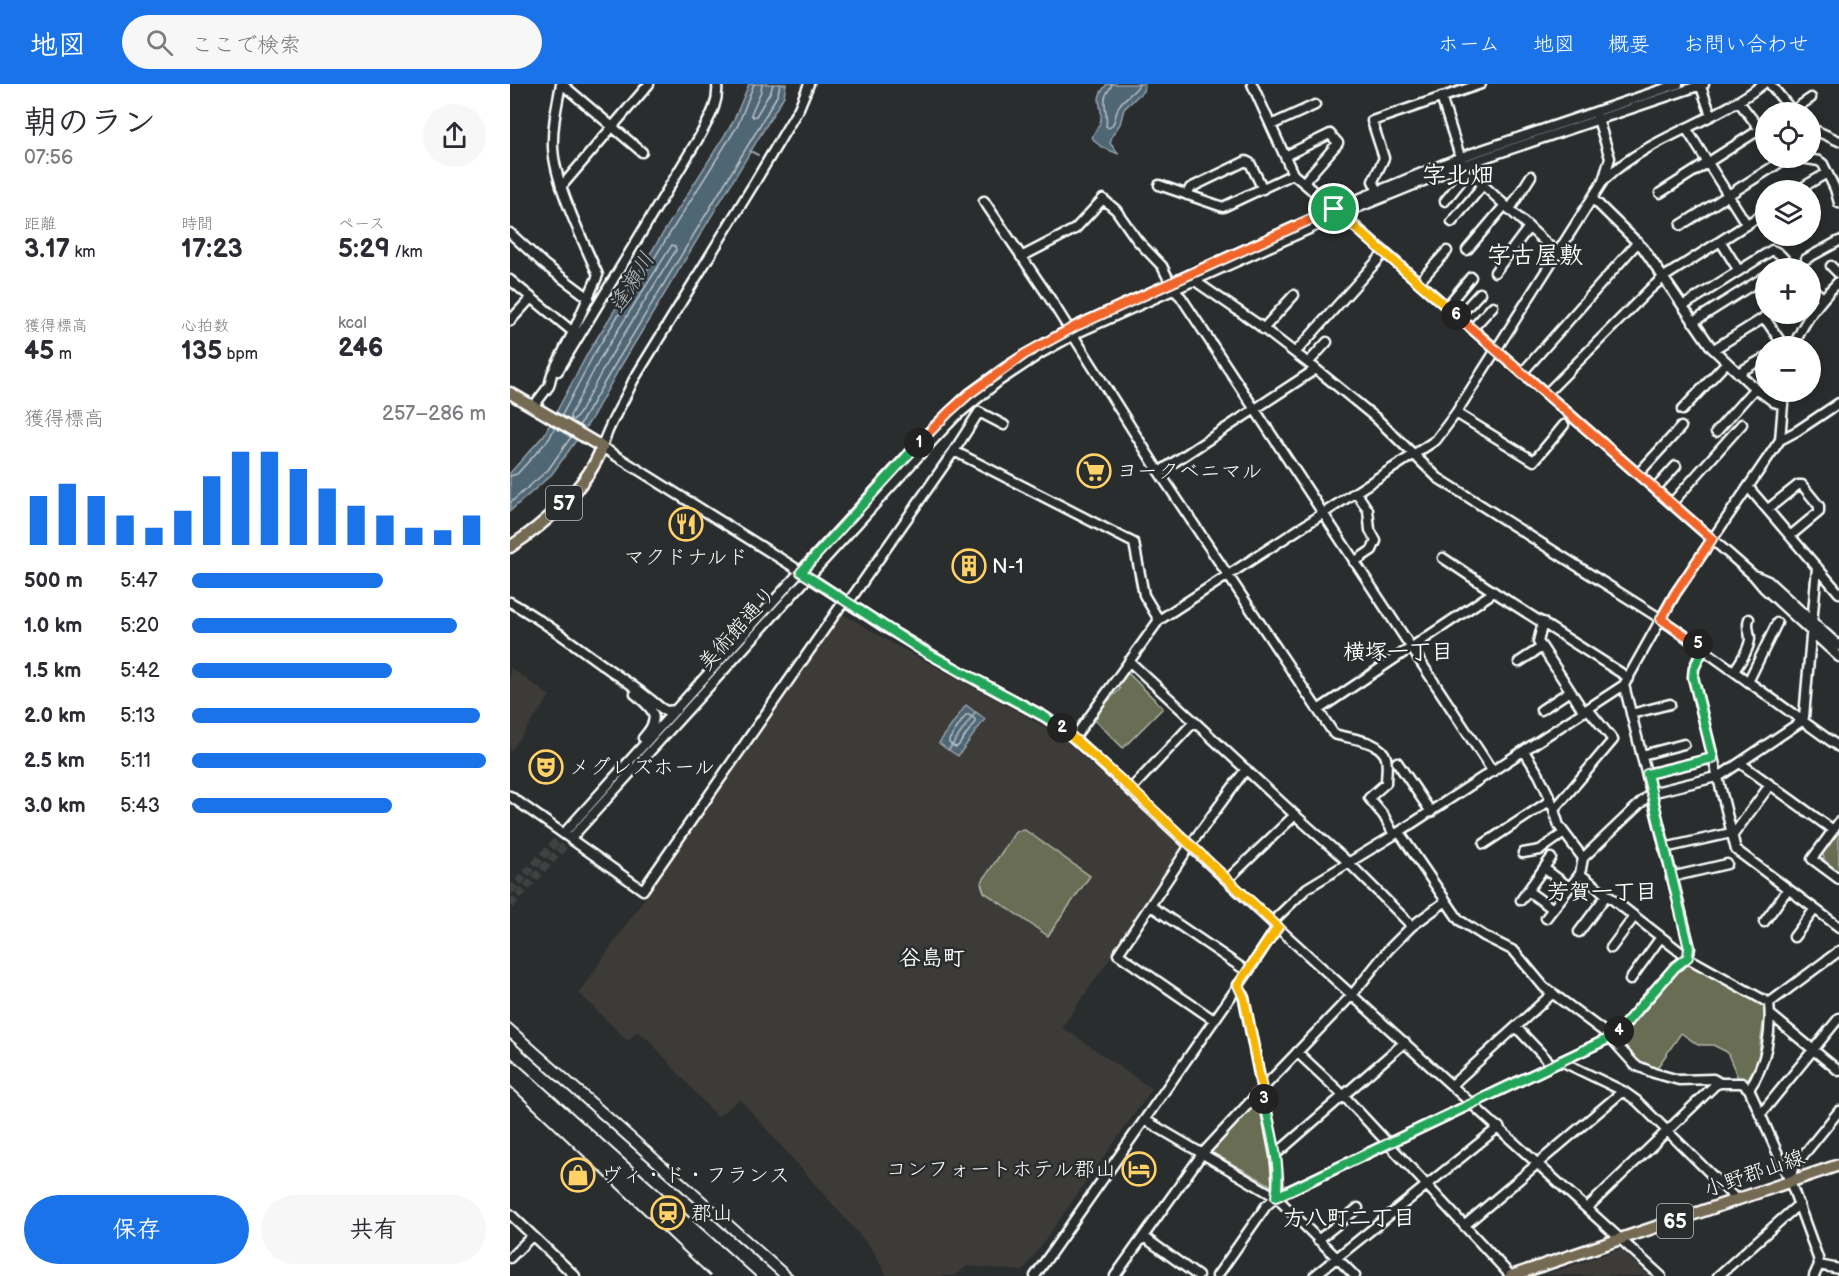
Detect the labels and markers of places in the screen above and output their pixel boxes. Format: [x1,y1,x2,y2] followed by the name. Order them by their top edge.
[1308,183,1359,234] pin
[1441,300,1471,330] pin: 6
[904,428,934,458] pin: 1
[1076,453,1112,489] supermarket icon: ヨークベニマル
[1117,459,1262,484] place label: ヨークベニマル
[668,506,704,542] restaurant icon: マクドナルド
[624,545,748,570] place label: マクドナルド
[951,548,987,584] building icon: N-1
[992,554,1024,579] place label: N-1
[1683,629,1713,659] pin: 5
[1047,713,1077,743] pin: 2
[528,749,564,785] theatre icon: メグレズホール
[569,755,715,780] place label: メグレズホール
[1604,1016,1634,1046] pin: 4
[1249,1084,1279,1114] pin: 3
[1121,1151,1157,1187] hotel icon: コンフォートホテル郡山
[560,1157,596,1193] shop icon: ヴィ・ド・フランス
[886,1157,1116,1182] place label: コンフォートホテル郡山
[601,1163,790,1188] place label: ヴィ・ド・フランス
[650,1195,686,1231] station icon: 郡山
[691,1201,733,1226] place label: 郡山

